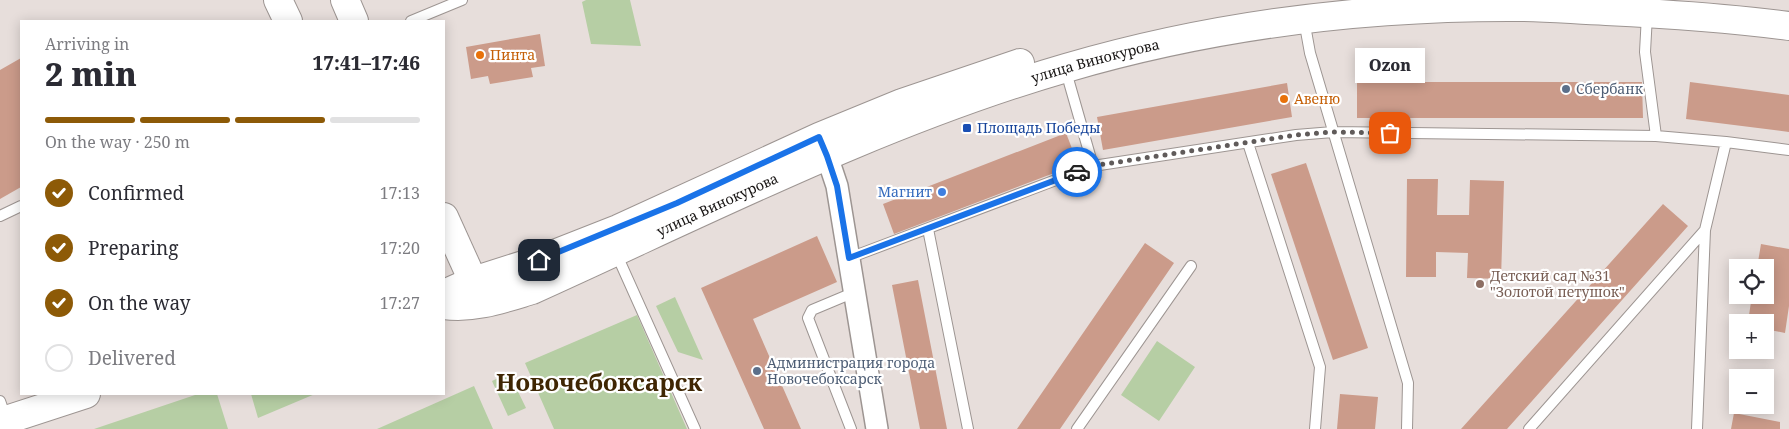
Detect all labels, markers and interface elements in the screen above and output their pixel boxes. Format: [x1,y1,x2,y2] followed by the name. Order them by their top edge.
[45,33,129,55] text: Arriving in
[1029,34,1161,87] street label: улица Винокурова
[490,45,535,64] place label: Пинта
[1355,48,1425,83] callout: Ozon
[474,49,486,61] marker: Пинта
[312,50,420,76] text: 17:41–17:46
[45,52,137,95] text: 2 min
[1369,54,1411,76] text: Ozon
[1576,79,1644,98] place label: Сбербанк
[1560,83,1572,95] marker: Сбербанк
[1294,89,1340,108] place label: Авеню
[1278,93,1290,105] marker: Авеню
[1369,112,1411,154] pin
[977,118,1101,137] place label: Площадь Победы
[1376,119,1404,147] icon: bag
[961,122,973,134] marker: Площадь Победы
[45,131,190,153] text: On the way · 250 m
[1052,147,1102,197] courier
[1063,158,1091,186] icon: car
[653,168,781,240] street label: улица Винокурова
[45,179,73,207] icon: check
[88,180,184,206] text: Confirmed
[380,182,420,204] text: 17:13
[878,182,933,201] place label: Магнит
[936,186,948,198] marker: Магнит
[45,234,73,262] icon: check
[88,235,178,261] text: Preparing
[380,237,420,259] text: 17:20
[518,239,560,281] pin
[525,246,553,274] icon: home
[1729,259,1774,414] map controls
[1729,259,1774,304] button: locate
[1490,266,1625,301] place label: Детский сад №31 "Золотой петушок"
[1474,278,1486,290] marker: Детский сад №31 "Золотой петушок"
[45,289,73,317] icon: check
[88,290,191,316] text: On the way
[380,292,420,314] text: 17:27
[1729,314,1774,359] button: +
[88,345,176,371] text: Delivered
[767,353,935,388] place label: Администрация города Новочебоксарск
[496,365,702,398] district label: Новочебоксарск
[751,365,763,377] marker: Администрация города Новочебоксарск
[1729,369,1774,414] button: −

